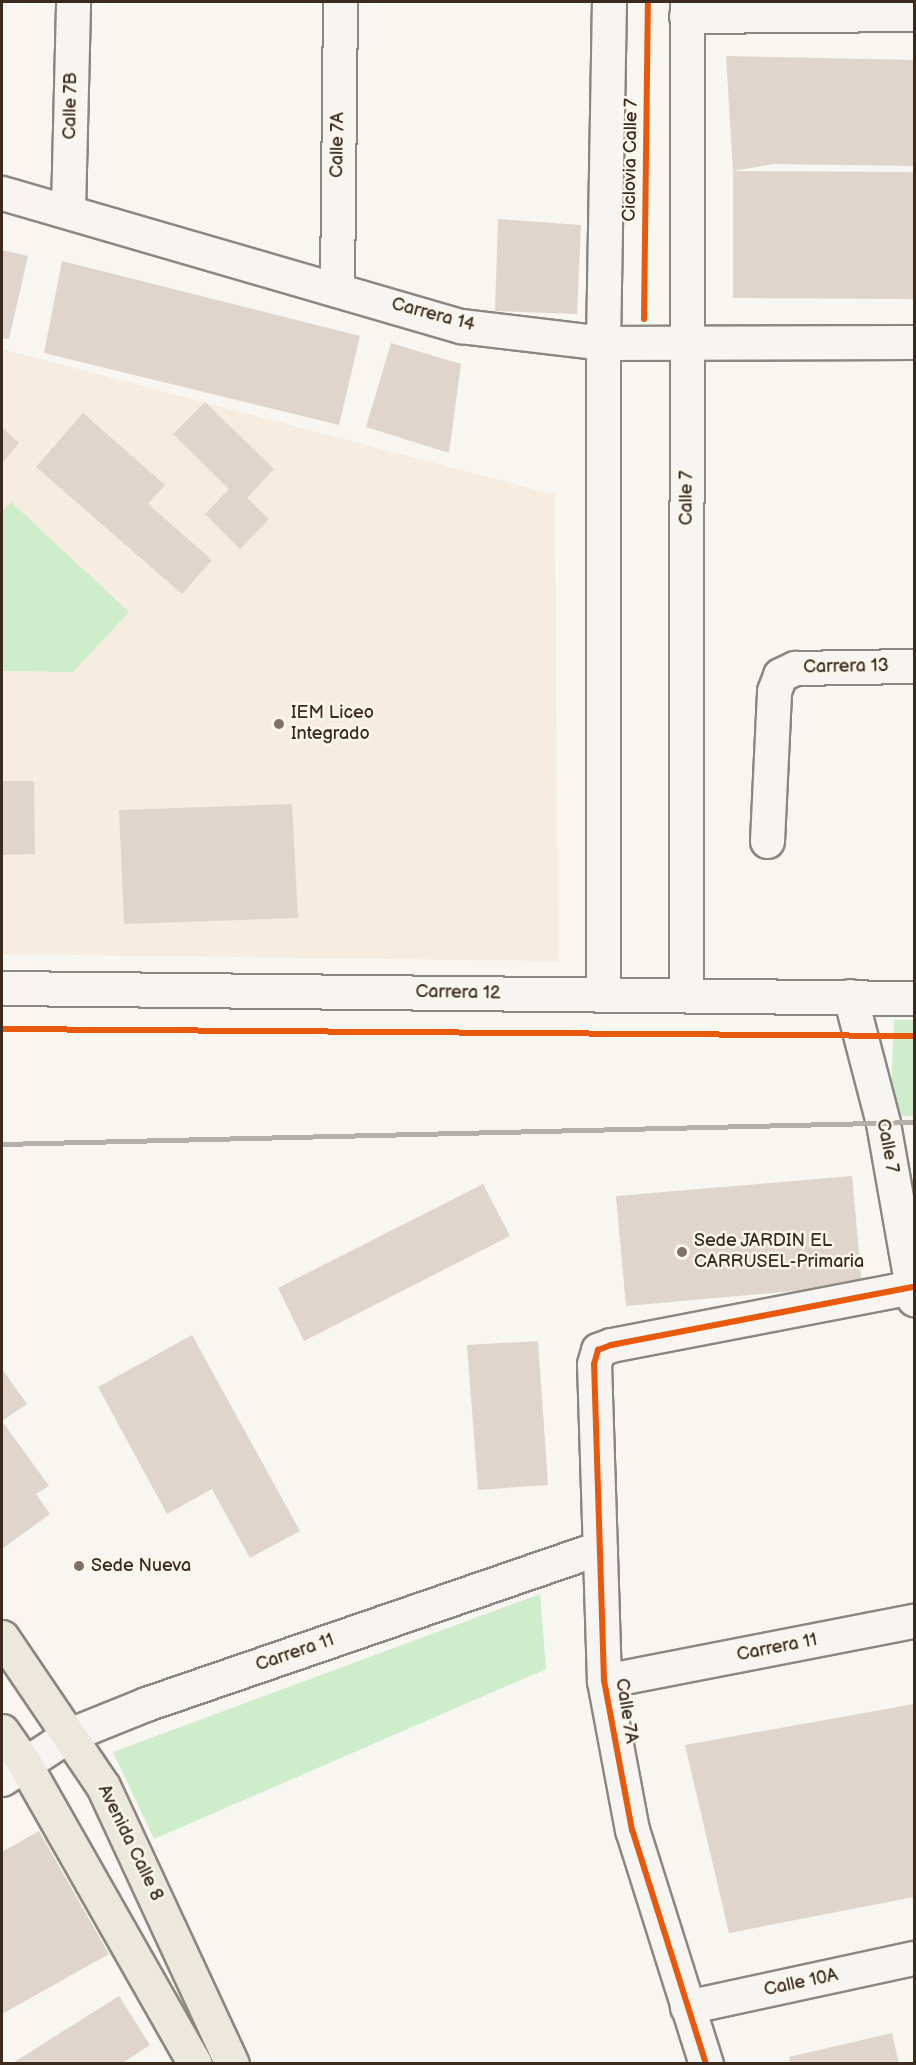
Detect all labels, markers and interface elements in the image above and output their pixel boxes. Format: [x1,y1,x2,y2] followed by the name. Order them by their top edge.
[60,72,82,140] street label: Calle 7B
[619,98,643,222] street label: Ciclovia Calle 7
[327,112,349,178] street label: Calle 7A
[389,294,477,336] street label: Carrera 14
[676,470,698,526] street label: Calle 7
[803,655,889,679] street label: Carrera 13
[291,703,374,746] place label: IEM Liceo Integrado
[272,717,286,731] marker: IEM Liceo Integrado
[415,981,501,1005] street label: Carrera 12
[871,1117,903,1175] street label: Calle 7
[694,1231,864,1274] place label: Sede JARDIN EL CARRUSEL-Primaria
[675,1245,689,1259] marker: Sede JARDIN EL CARRUSEL-Primaria
[91,1555,191,1577] place label: Sede Nueva
[72,1559,86,1573] marker: Sede Nueva
[253,1630,337,1676] street label: Carrera 11
[735,1630,819,1666] street label: Carrera 11
[610,1677,642,1745] street label: Calle 7A
[93,1782,167,1904] street label: Avenida Calle 8
[762,1965,840,2001] street label: Calle 10A

